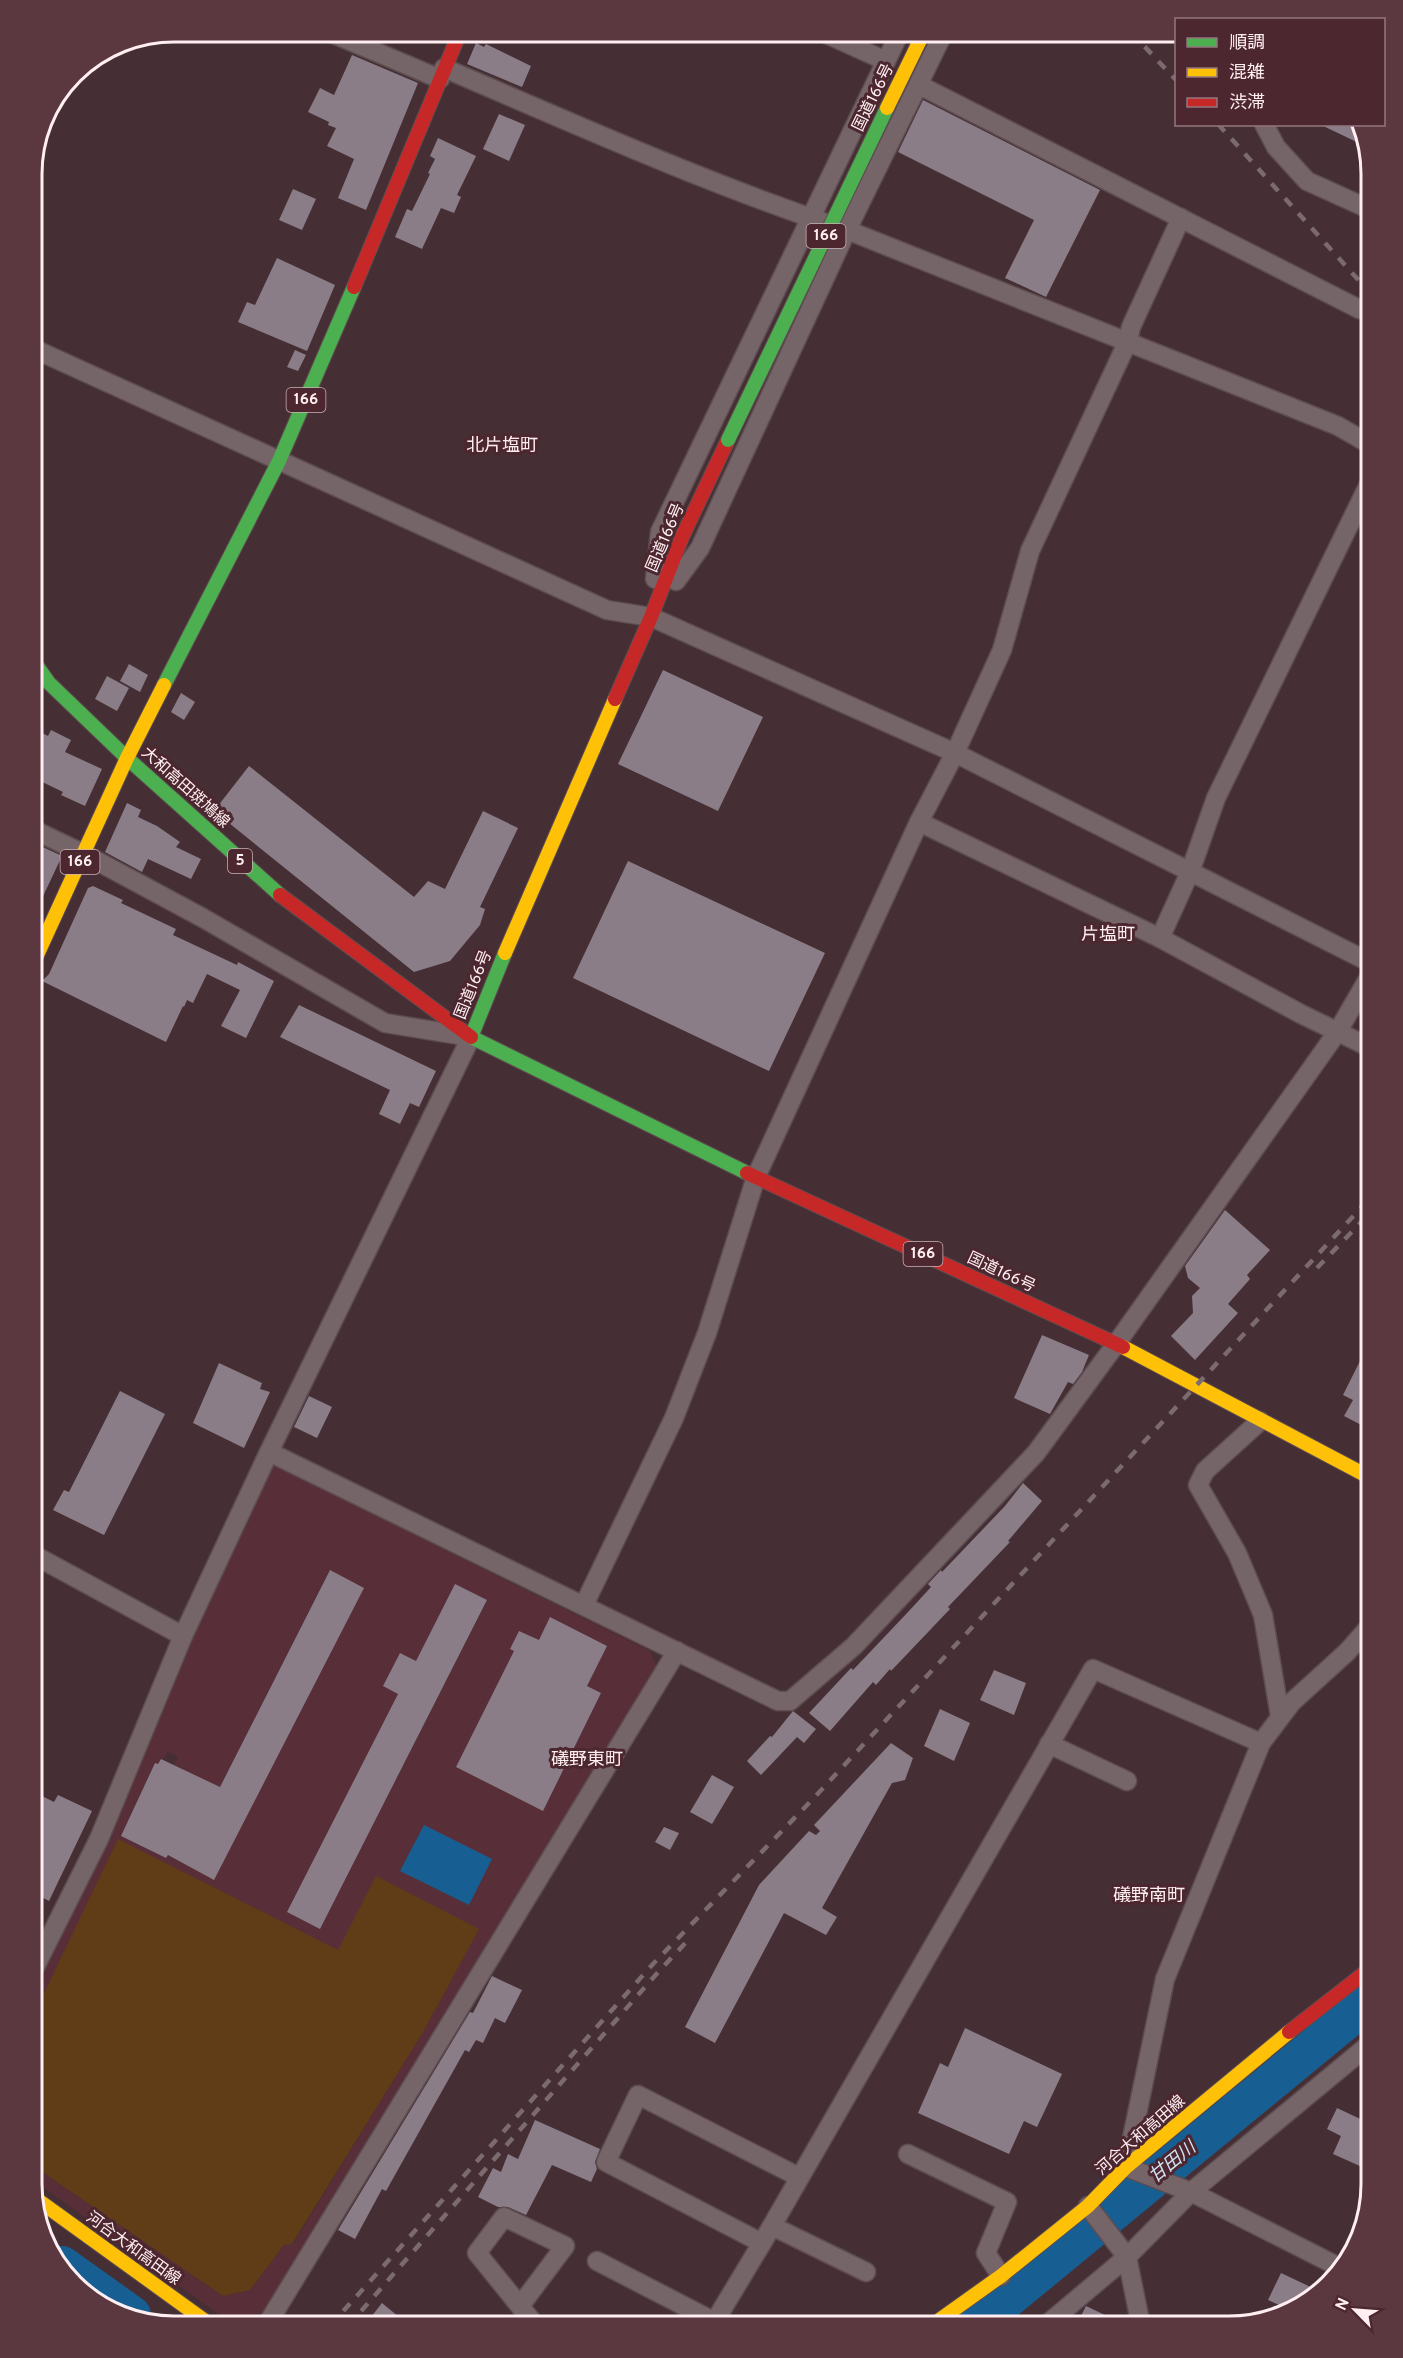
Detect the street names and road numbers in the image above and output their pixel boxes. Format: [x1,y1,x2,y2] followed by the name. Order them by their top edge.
[849,61,899,135] street label: 国道166号
[806,224,846,248] road number: 166
[286,388,326,412] road number: 166
[643,500,689,576] street label: 国道166号
[137,743,233,833] street label: 大和高田斑鳩線
[228,849,252,873] road number: 5
[60,850,100,874] road number: 166
[451,947,497,1023] street label: 国道166号
[904,1242,942,1266] road number: 166
[964,1248,1038,1298] street label: 国道166号
[1092,2092,1190,2180] street label: 河合大和高田線
[82,2208,184,2290] street label: 河合大和高田線

